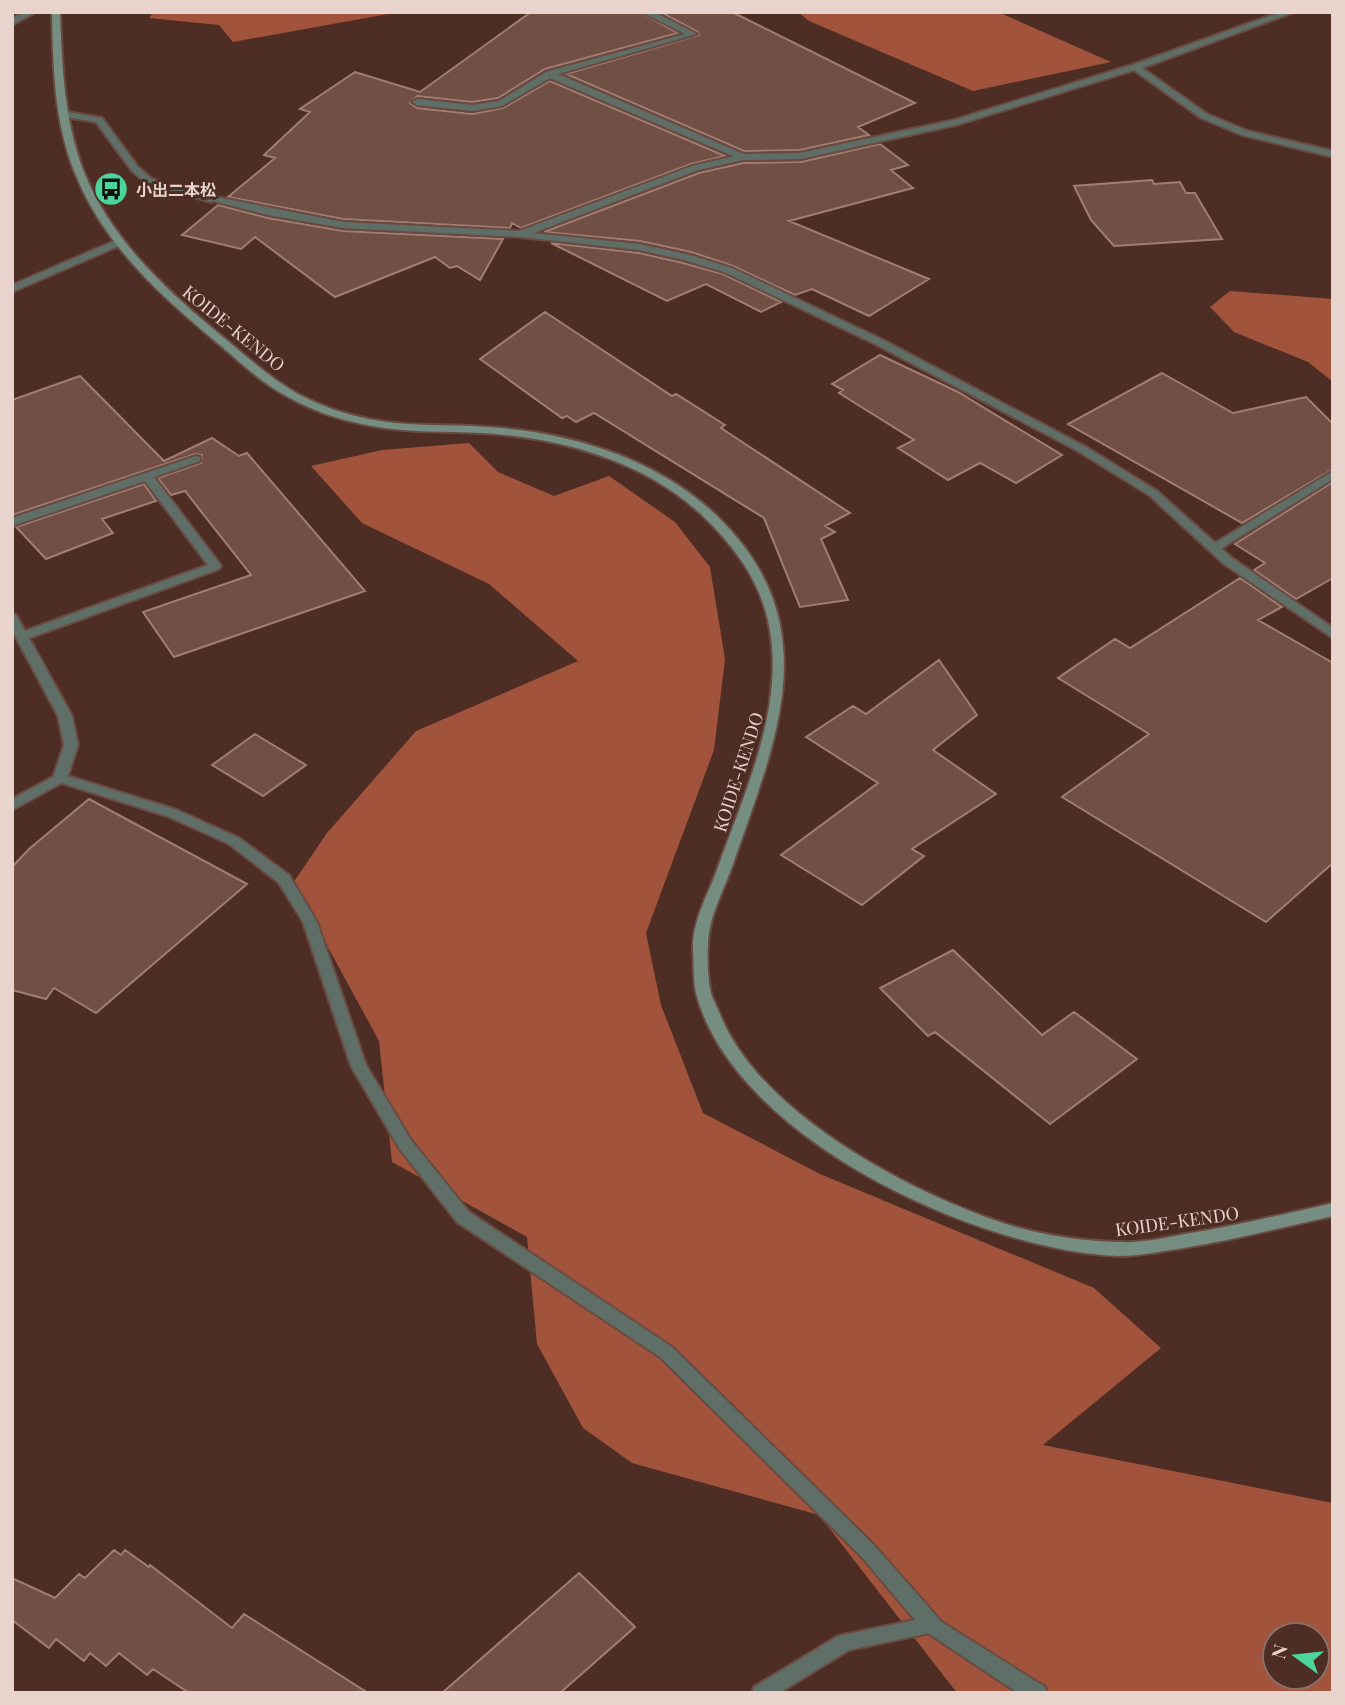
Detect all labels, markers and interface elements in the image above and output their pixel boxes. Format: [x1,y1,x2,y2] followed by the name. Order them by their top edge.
[92,170,130,208] bus stop icon: 小出二本松
[136,179,216,200] place label: 小出二本松
[178,279,290,377] street label: KOIDE-KENDO
[707,709,769,835] street label: KOIDE-KENDO
[1114,1200,1240,1242] street label: KOIDE-KENDO
[1261,1621,1331,1691] north arrow
[1264,1641,1293,1661] text: N

